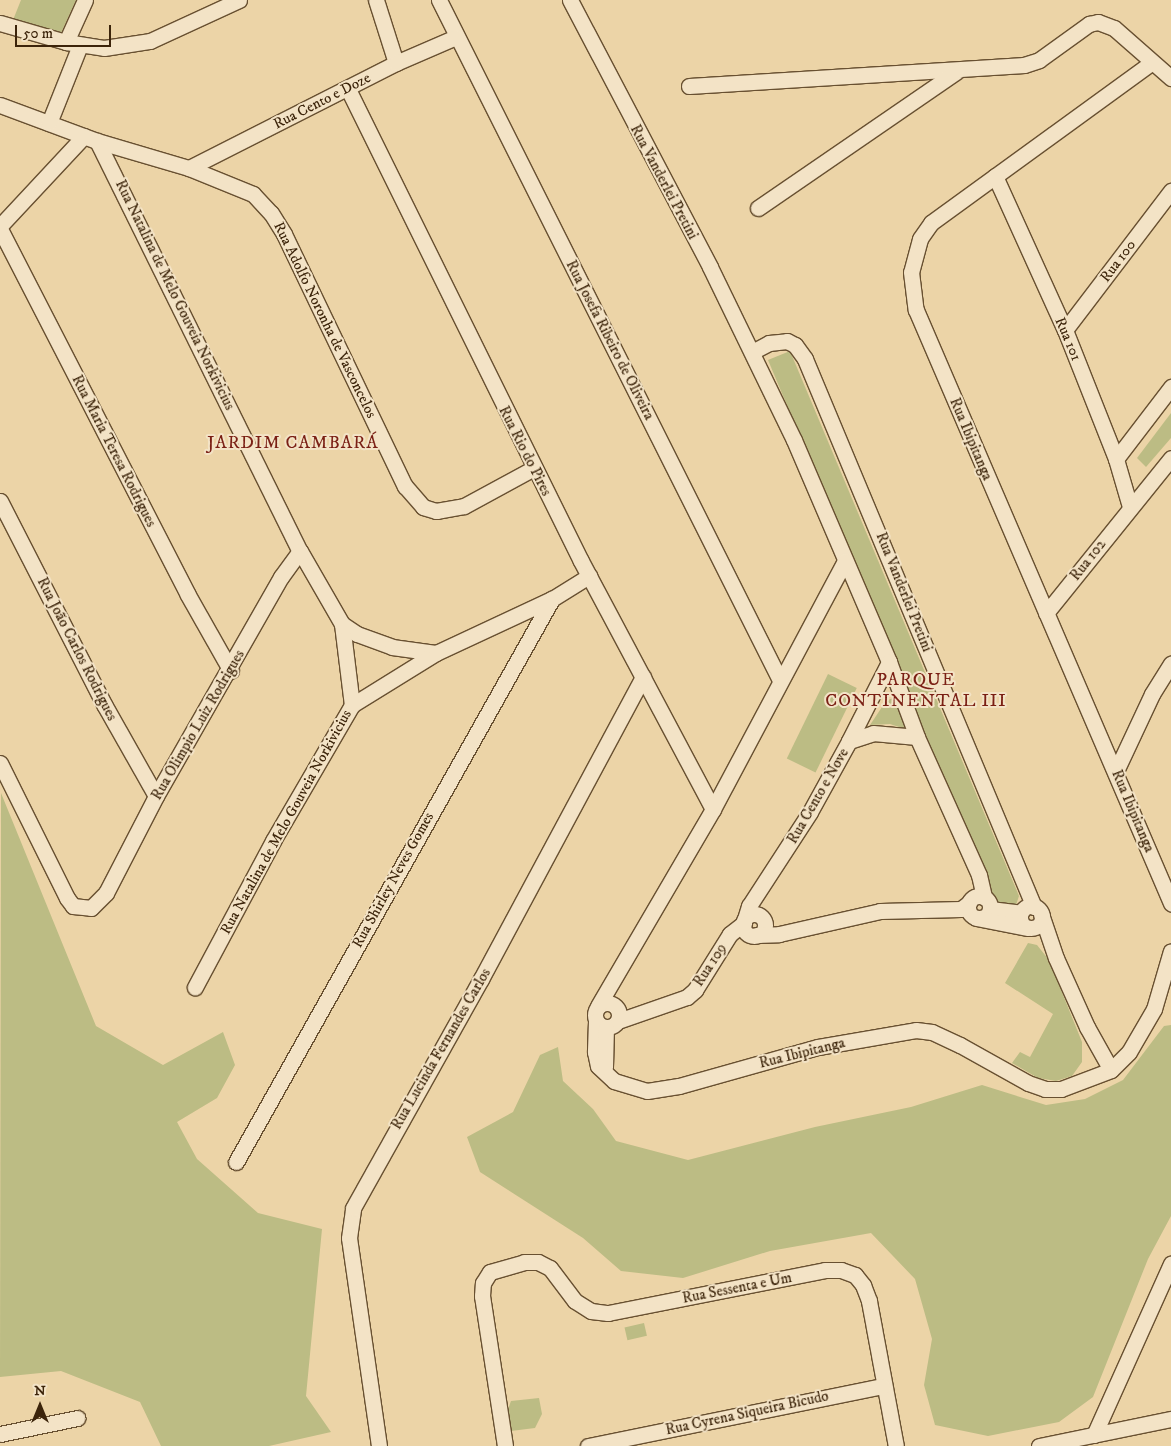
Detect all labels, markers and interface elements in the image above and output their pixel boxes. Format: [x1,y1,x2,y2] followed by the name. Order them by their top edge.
[18,15,114,47] scale bar
[23,24,53,43] text: 50 m
[270,69,374,133] street label: Rua Cento e Doze
[626,122,702,242] street label: Rua Vanderlei Pretini
[111,177,239,413] street label: Rua Natalina de Melo Gouveia Norkivicius
[270,219,380,421] street label: Rua Adolfo Noronha de Vasconcelos
[1096,236,1140,286] street label: Rua 100
[562,257,658,423] street label: Rua Josefa Ribeiro de Oliveira
[1051,314,1085,364] street label: Rua 101
[68,372,160,530] street label: Rua Maria Teresa Rodrigues
[946,395,996,483] street label: Rua Ibipitanga
[495,403,555,499] street label: Rua Rio do Pires
[206,432,380,454] district label: JARDIM CAMBARÁ
[872,530,936,654] street label: Rua Vanderlei Pretini
[1066,536,1110,584] street label: Rua 102
[33,574,121,724] street label: Rua João Carlos Rodrigues
[148,647,248,803] street label: Rua Olimpio Luiz Rodrigues
[823,670,1009,712] district label: PARQUE CONTINENTAL III
[217,707,355,937] street label: Rua Natalina de Melo Gouveia Norkivicius
[783,745,853,847] street label: Rua Cento e Nove
[1108,767,1158,855] street label: Rua Ibipitanga
[348,809,438,951] street label: Rua Shirley Neves Gomes
[689,940,731,990] street label: Rua 109
[387,965,495,1133] street label: Rua Lucinda Fernandes Carlos
[757,1034,847,1072] street label: Rua Ibipitanga
[681,1269,793,1307] street label: Rua Sessenta e Um
[15,1381,65,1431] north arrow
[34,1382,46,1400] text: N
[664,1387,830,1439] street label: Rua Cyrena Siqueira Bicudo

